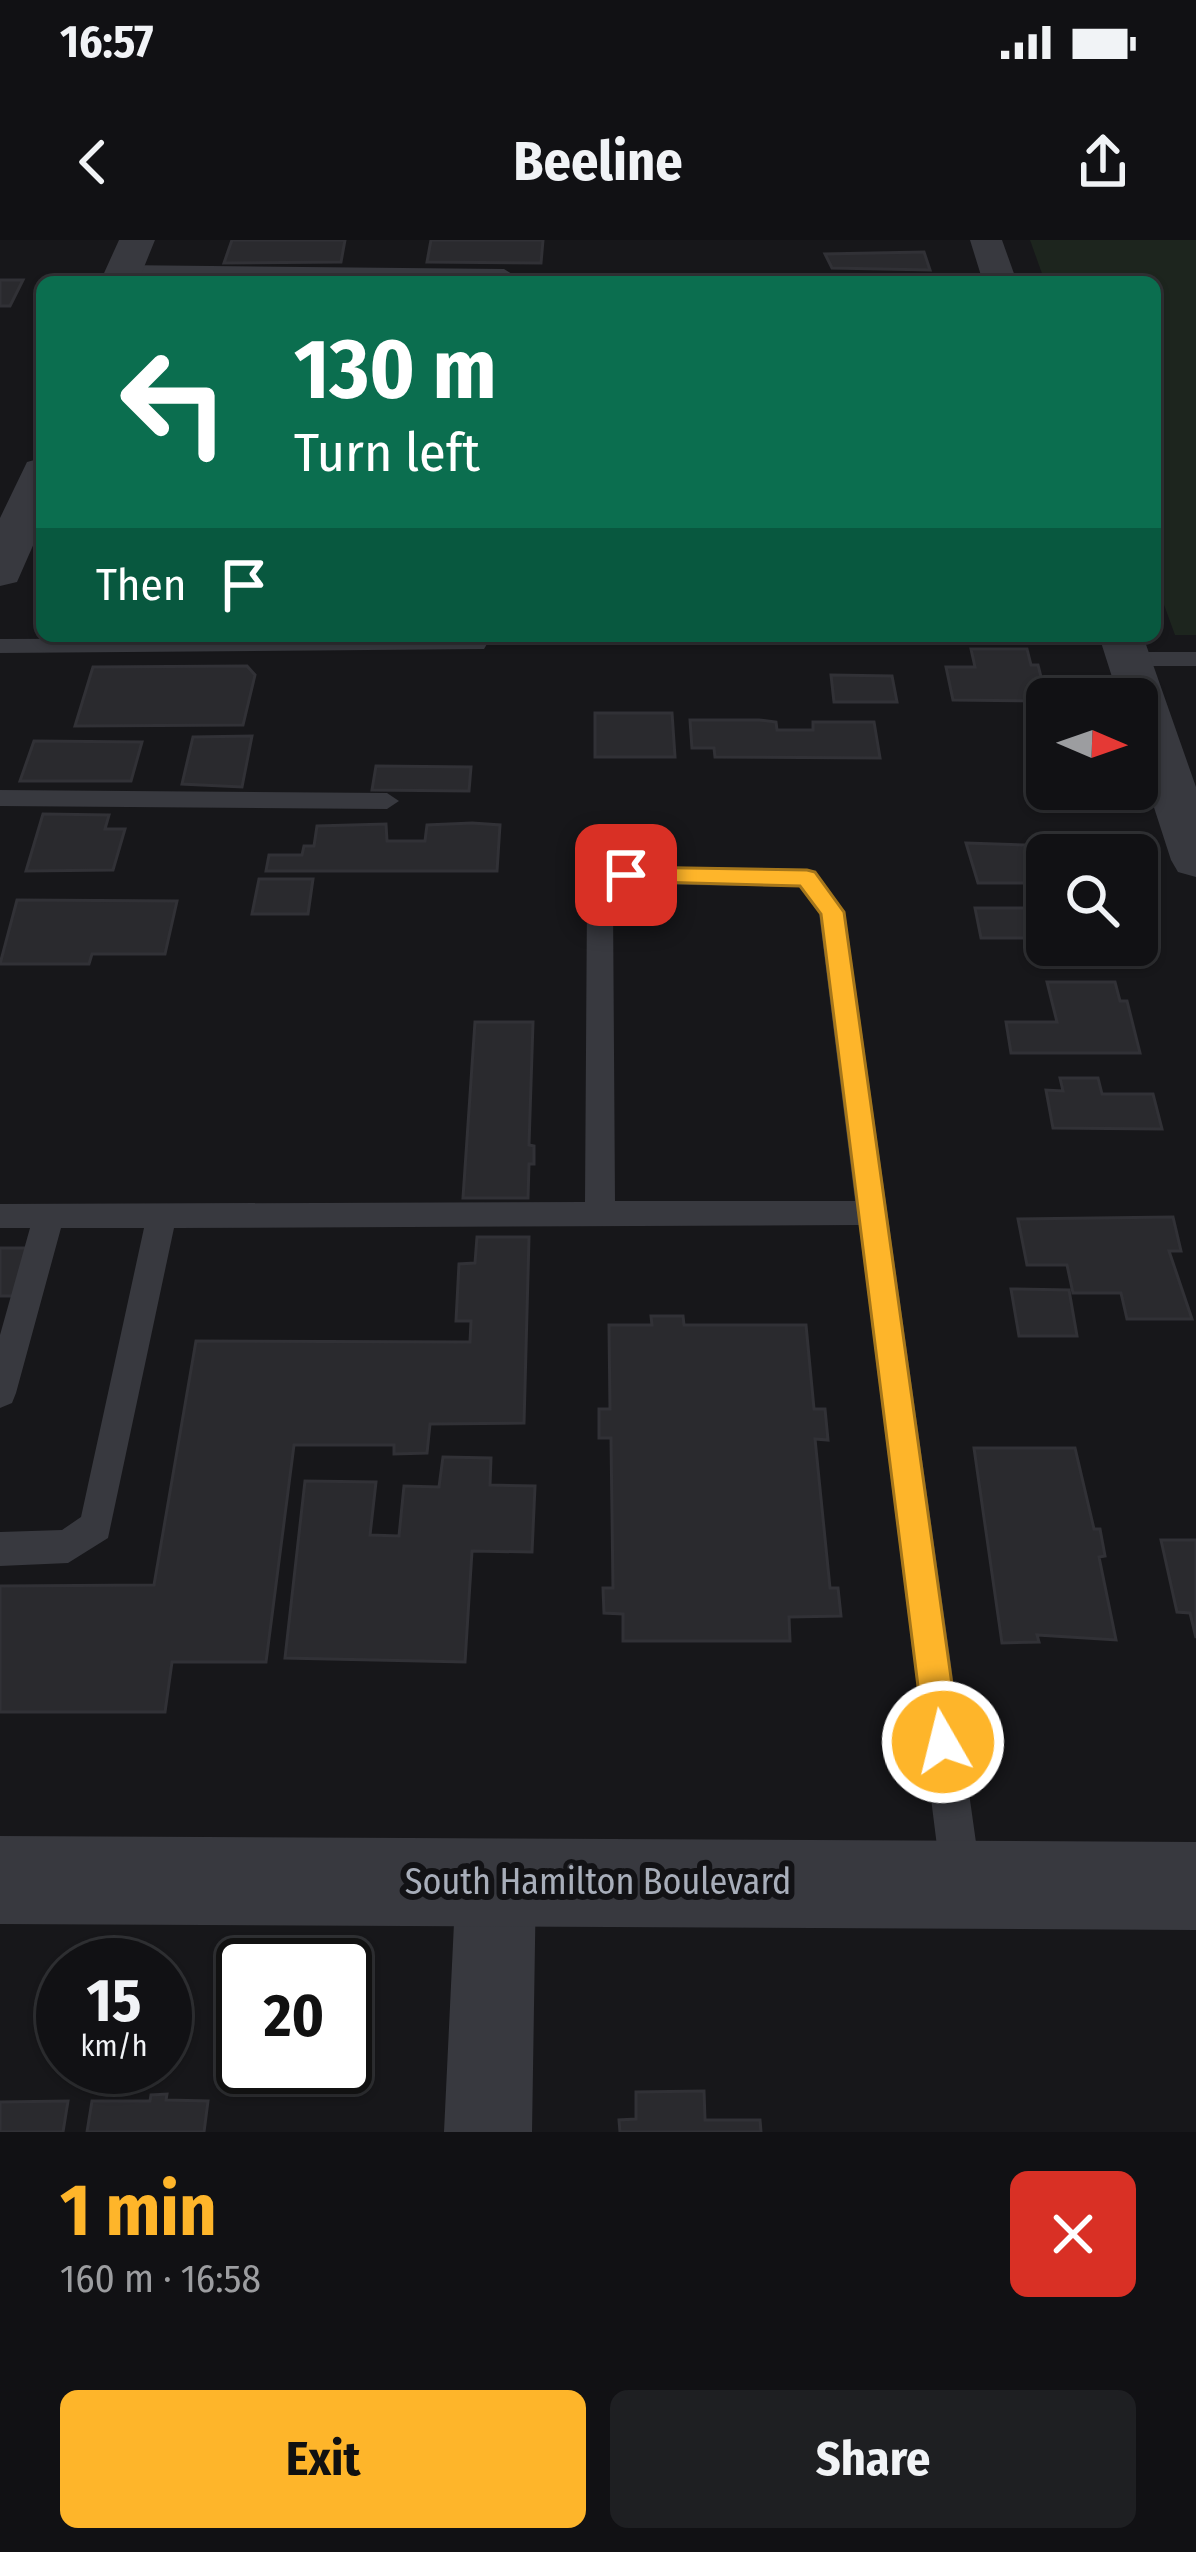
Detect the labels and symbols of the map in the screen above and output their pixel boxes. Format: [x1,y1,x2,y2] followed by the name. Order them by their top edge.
[1026,678,1158,810] north arrow
[575,824,677,926] pin
[880,1679,1006,1805] position arrow
[405,1860,791,1904] street label: South Hamilton Boulevard
[216,1938,372,2094] speed limit sign: 20

